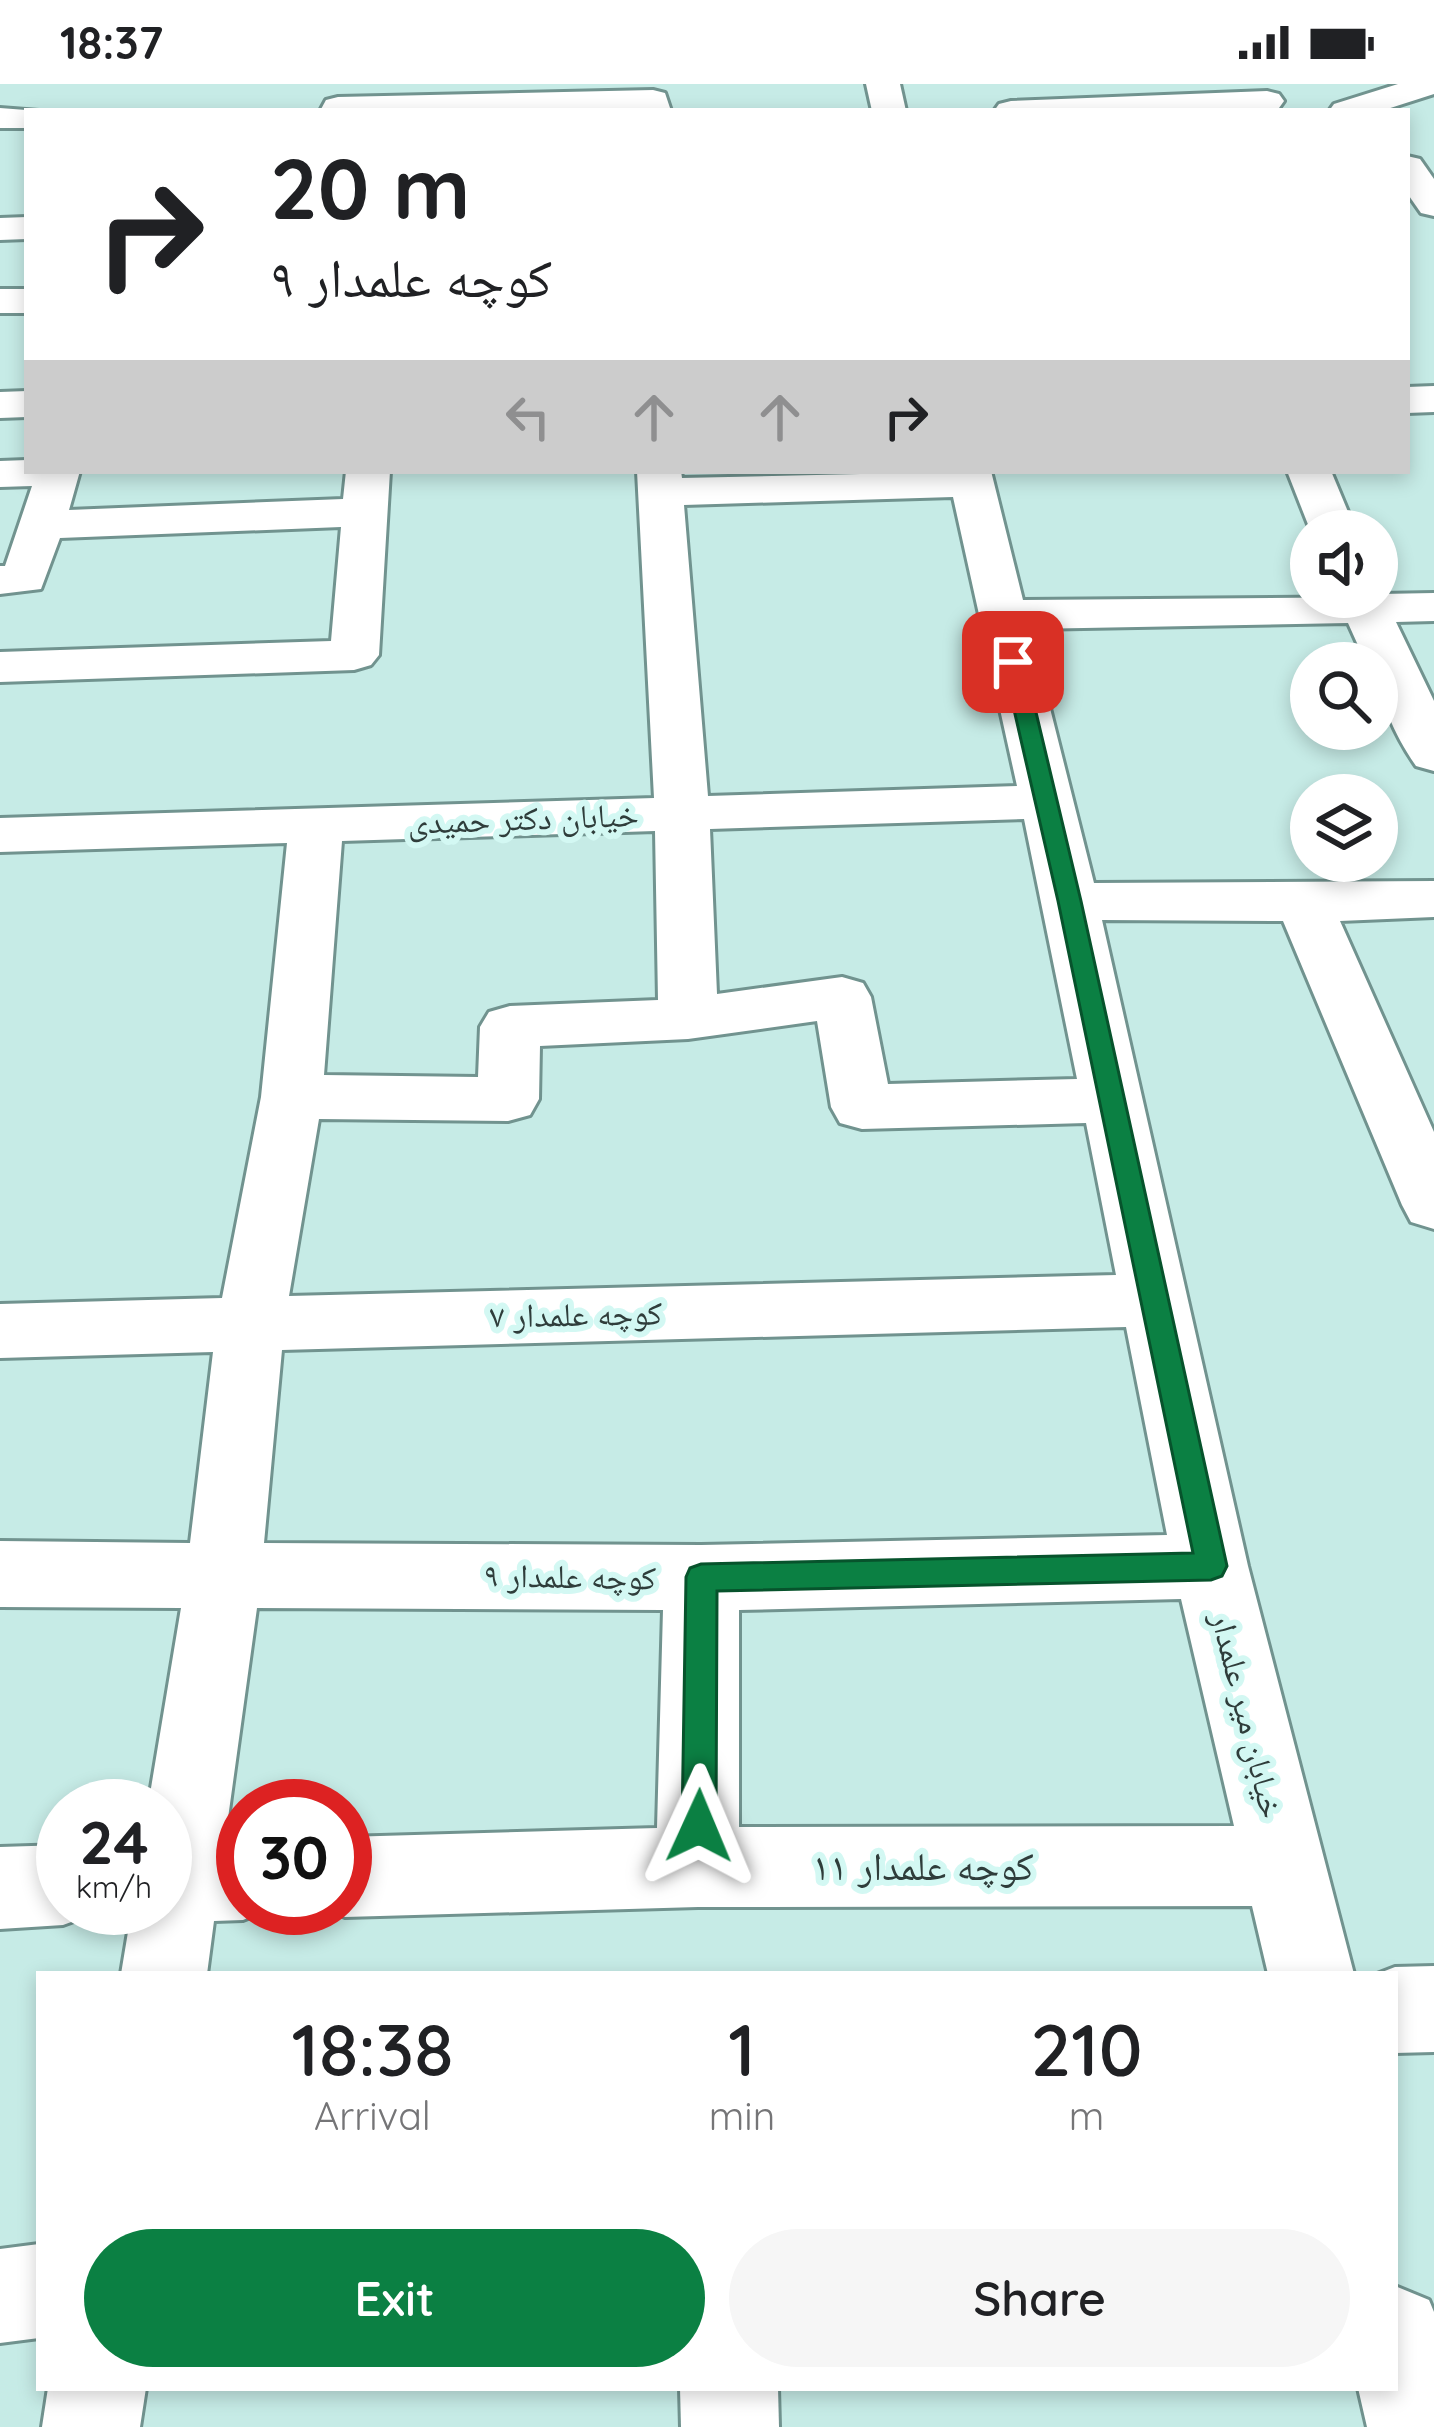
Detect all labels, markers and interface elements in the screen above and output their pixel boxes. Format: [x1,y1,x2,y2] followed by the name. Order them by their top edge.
[60,14,163,70] text: 18:37
[270,135,470,240] text: 20 m
[72,156,228,312] icon: right
[270,243,552,311] text: کوچه علمدار ۹
[495,384,561,450] icon: left
[621,384,687,450] icon: ahead
[747,384,813,450] icon: ahead
[873,384,939,450] icon: right
[1290,510,1398,882] map controls
[1290,510,1398,618] button: sound
[962,611,1064,713] pin
[980,629,1046,695] icon: arrive
[1290,642,1398,750] button: search
[1290,774,1398,882] button: layers
[407,793,639,843] street label: خیابان دکتر حمیدی
[489,1291,663,1336] street label: کوچه علمدار ۷
[483,1553,657,1598] street label: کوچه علمدار ۹
[1202,1607,1294,1822] street label: خیابان میر علمدار
[636,1763,762,1889] position arrow
[216,1779,372,1935] speed limit sign: 30
[79,1804,149,1879] text: 24
[812,1841,1034,1890] street label: کوچه علمدار ۱۱
[76,1868,152,1906] text: km/h
[291,2004,453,2094] text: 18:38
[728,2004,756,2094] text: 1
[1031,2004,1143,2094] text: 210
[314,2091,431,2140] text: Arrival
[709,2091,775,2140] text: min
[1069,2091,1104,2140] text: m
[84,2229,705,2367] button: Exit
[729,2229,1350,2367] button: Share

